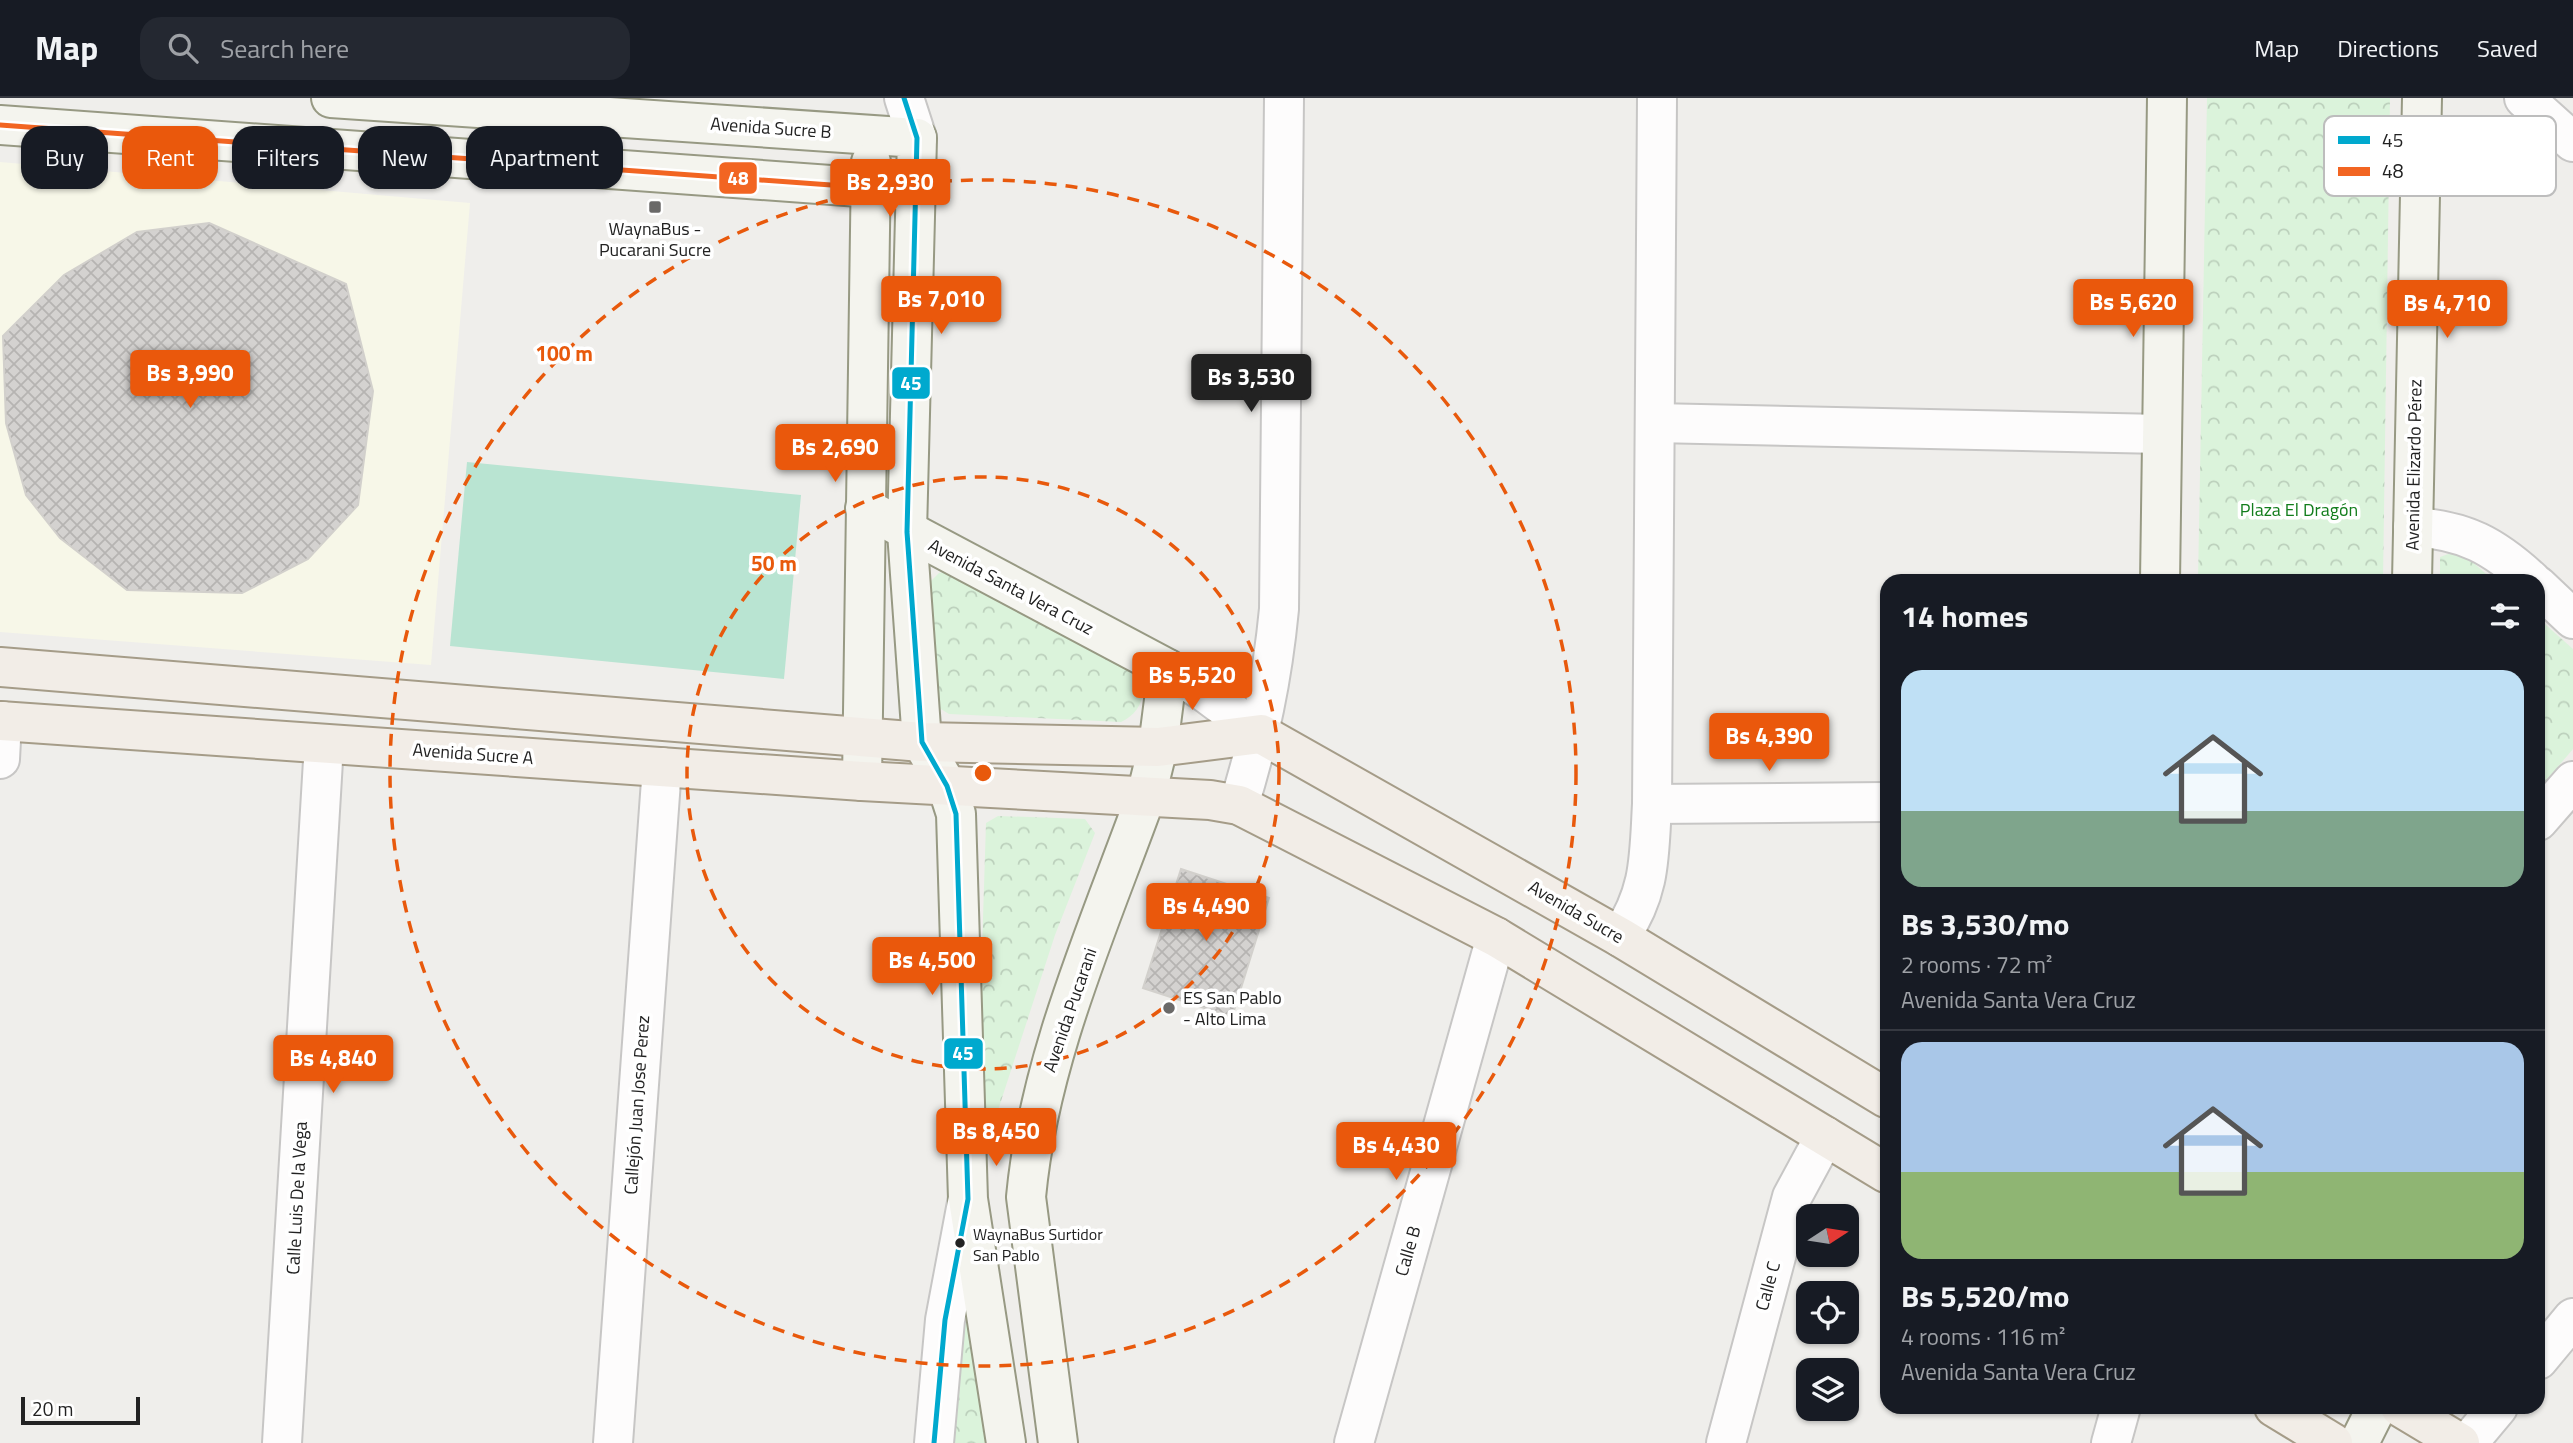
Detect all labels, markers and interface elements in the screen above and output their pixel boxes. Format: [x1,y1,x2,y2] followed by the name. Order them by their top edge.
[140,17,630,80] search box
[35,23,98,73] text: Map
[164,29,202,67] icon: search
[220,29,349,68] text: Search here
[2254,30,2299,66] text: Map
[2337,30,2439,66] text: Directions
[2477,30,2538,66] text: Saved
[710,110,833,145] street label: Avenida Sucre B
[2324,116,2556,196] legend
[2382,125,2403,154] text: 45
[21,126,108,189] chip: Buy
[122,126,218,189] chip: Rent
[232,126,344,189] chip: Filters
[358,126,452,189] chip: New
[466,126,623,189] chip: Apartment
[2382,156,2404,185] text: 48
[818,159,962,219] pin: Bs 2,930
[718,161,758,195] line badge: 48
[727,163,749,192] text: 48
[846,164,934,199] text: Bs 2,930
[647,199,663,215] marker: WaynaBus - Pucarani Sucre
[599,215,711,263] place label: WaynaBus - Pucarani Sucre
[869,276,1013,336] pin: Bs 7,010
[2061,280,2205,339] pin: Bs 5,620
[2375,280,2519,340] pin: Bs 4,710
[897,281,985,316] text: Bs 7,010
[2089,284,2177,319] text: Bs 5,620
[2403,285,2491,320] text: Bs 4,710
[535,337,593,369] text: 100 m
[118,350,262,410] pin: Bs 3,990
[1179,354,1323,414] pin: Bs 3,530
[146,355,234,390] text: Bs 3,990
[1207,359,1295,394] text: Bs 3,530
[891,366,931,400] line badge: 45
[900,368,922,397] text: 45
[2399,379,2428,551] street label: Avenida Elizardo Pérez
[763,424,907,484] pin: Bs 2,690
[791,429,879,464] text: Bs 2,690
[2240,496,2358,523] park label: Plaza El Dragón
[924,532,1099,642] street label: Avenida Santa Vera Cruz
[751,547,797,579] text: 50 m
[1901,593,2028,639] text: 14 homes
[2486,597,2524,635] icon: filters
[1120,652,1264,712] pin: Bs 5,520
[1148,657,1236,692] text: Bs 5,520
[1697,714,1841,773] pin: Bs 4,390
[2150,716,2276,842] icon: home
[1725,718,1813,753] text: Bs 4,390
[412,736,535,771] street label: Avenida Sucre A
[971,761,995,785] centre of rings
[1523,873,1629,950] street label: Avenida Sucre
[1134,884,1278,943] pin: Bs 4,490
[1162,888,1250,923] text: Bs 4,490
[1901,901,2070,947] text: Bs 3,530/mo
[860,937,1004,997] pin: Bs 4,500
[888,942,976,977] text: Bs 4,500
[1036,944,1103,1076] street label: Avenida Pucarani
[1901,947,2052,982] text: 2 rooms · 72 m²
[1901,982,2136,1017] text: Avenida Santa Vera Cruz
[1183,984,1282,1032] place label: ES San Pablo - Alto Lima
[1161,1000,1177,1016] marker: ES San Pablo - Alto Lima
[617,1014,656,1196] street label: Callejón Juan Jose Perez
[261,1035,405,1095] pin: Bs 4,840
[943,1037,984,1070] line badge: 45
[952,1038,974,1067] text: 45
[289,1040,377,1075] text: Bs 4,840
[2150,1088,2276,1214] icon: home
[924,1108,1068,1168] pin: Bs 8,450
[952,1113,1040,1148] text: Bs 8,450
[279,1121,314,1275] street label: Calle Luis De la Vega
[1324,1122,1468,1182] pin: Bs 4,430
[1352,1127,1440,1162] text: Bs 4,430
[1796,1204,1858,1267] north arrow
[1796,1204,1859,1421] map controls
[973,1222,1103,1267] place label: WaynaBus Surtidor San Pablo
[1387,1223,1428,1279] street label: Calle B
[953,1236,967,1250] marker: WaynaBus Surtidor San Pablo
[1748,1258,1787,1313] street label: Calle C
[1901,1273,2070,1319] text: Bs 5,520/mo
[1796,1281,1859,1344] button: locate
[1901,1319,2065,1354] text: 4 rooms · 116 m²
[1901,1354,2136,1389] text: Avenida Santa Vera Cruz
[1796,1358,1859,1421] button: layers
[21,1394,140,1426] scale bar
[32,1394,73,1423] text: 20 m

